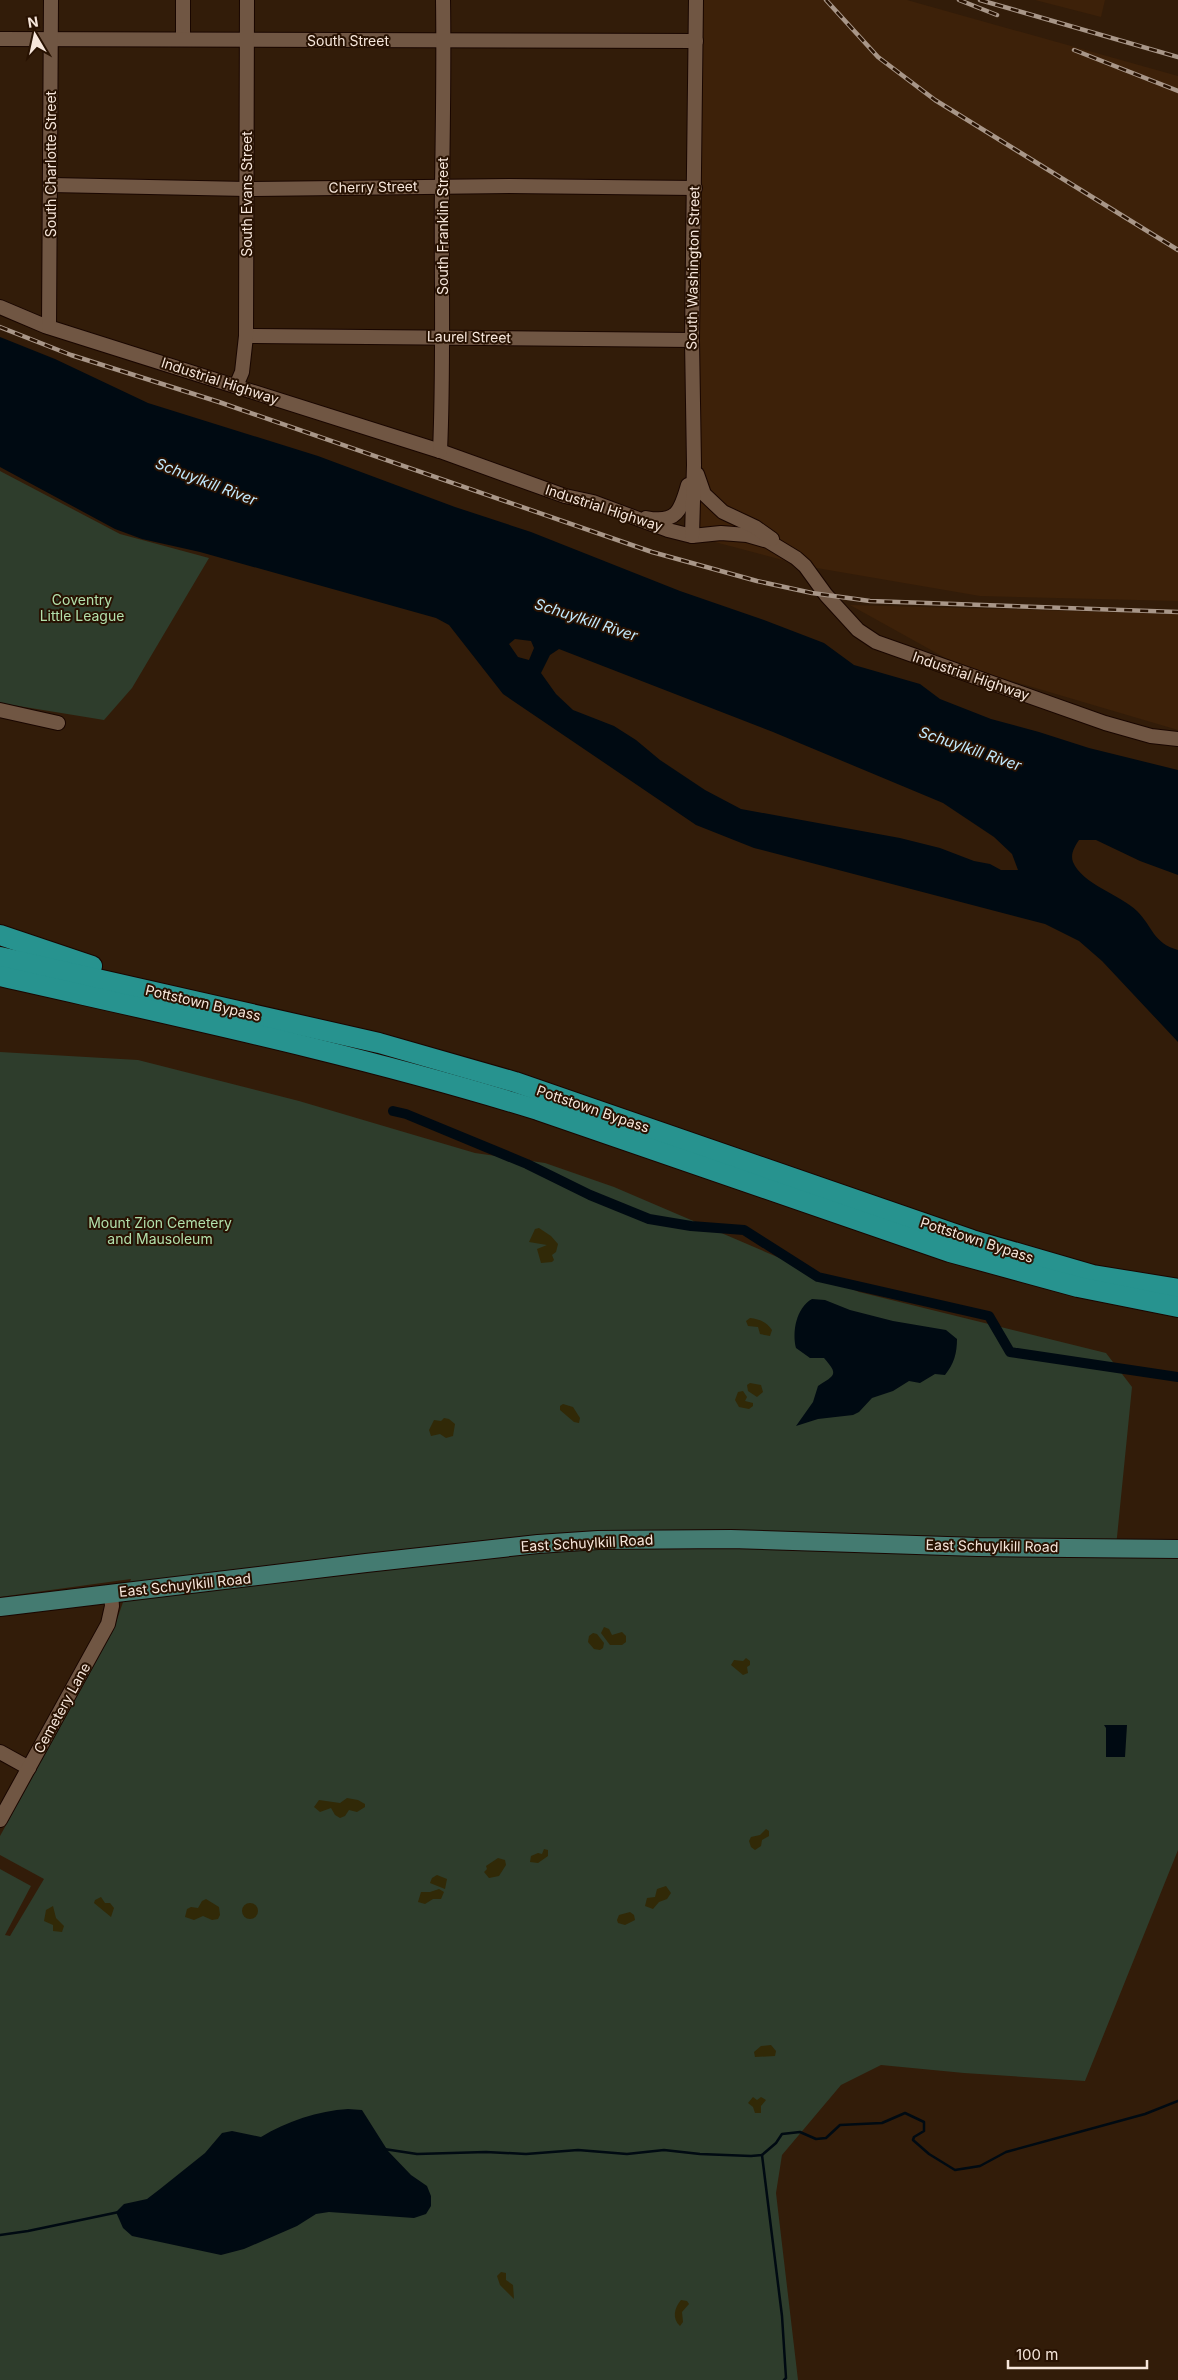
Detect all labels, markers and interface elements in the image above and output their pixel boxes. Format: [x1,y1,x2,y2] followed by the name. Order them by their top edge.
[10,10,60,60] north arrow
[26,12,39,31] text: N
[307,32,389,49] street label: South Street
[42,90,59,237] street label: South Charlotte Street
[238,131,255,257] street label: South Evans Street
[434,157,451,295] street label: South Franklin Street
[328,177,418,196] street label: Cherry Street
[683,186,702,350] street label: South Washington Street
[427,327,512,346] street label: Laurel Street
[159,354,281,408] street label: Industrial Highway
[153,453,260,510] water label: Schuylkill River
[543,481,665,535] street label: Industrial Highway
[40,591,124,624] park label: Coventry Little League
[532,594,640,645] water label: Schuylkill River
[910,648,1032,704] street label: Industrial Highway
[916,722,1024,775] water label: Schuylkill River
[144,981,262,1024] street label: Pottstown Bypass
[535,1081,652,1136] street label: Pottstown Bypass
[918,1213,1036,1266] street label: Pottstown Bypass
[88,1214,232,1247] park label: Mount Zion Cemetery and Mausoleum
[520,1531,654,1554] street label: East Schuylkill Road
[926,1536,1058,1555] street label: East Schuylkill Road
[118,1569,252,1600] street label: East Schuylkill Road
[30,1659,93,1756] street label: Cemetery Lane
[1008,2338,1147,2370] scale bar
[1016,2345,1058,2364] text: 100 m

